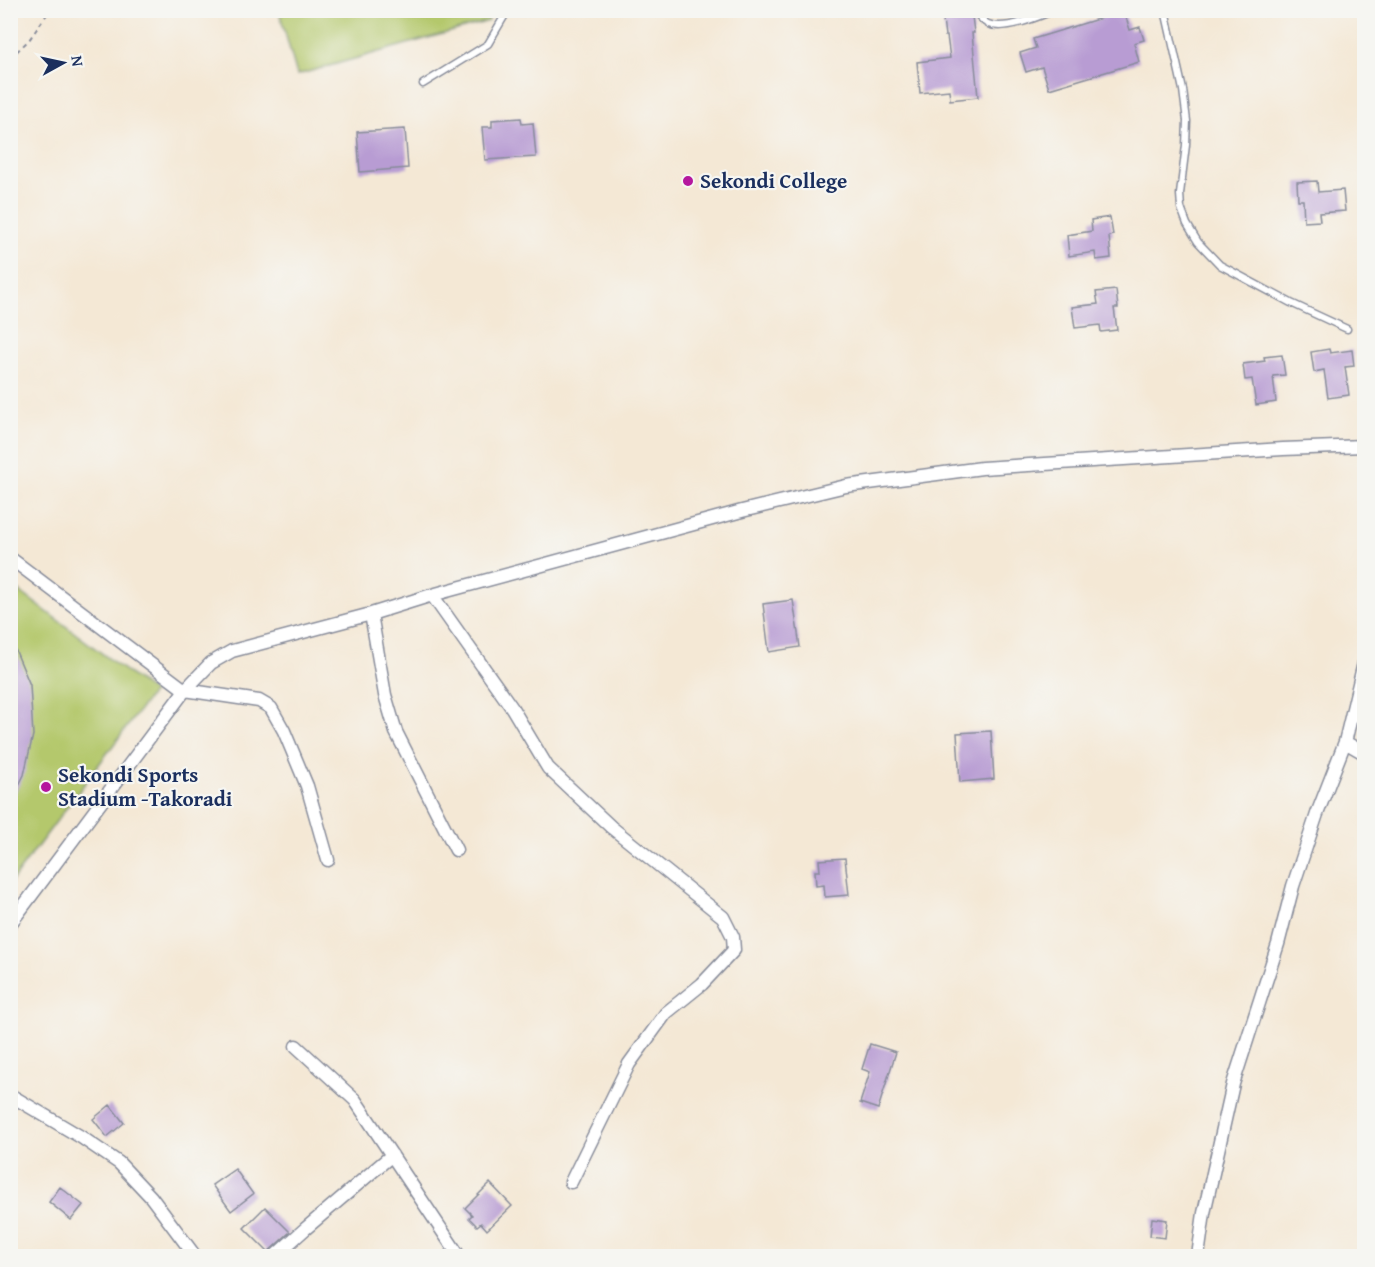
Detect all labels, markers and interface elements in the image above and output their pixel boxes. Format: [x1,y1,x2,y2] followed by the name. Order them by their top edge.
[33,33,93,93] north arrow
[65,54,91,68] text: N
[700,165,847,196] place label: Sekondi College
[681,174,695,188] marker: Sekondi College
[58,759,233,814] place label: Sekondi Sports Stadium -Takoradi
[39,780,53,794] marker: Sekondi Sports Stadium -Takoradi

